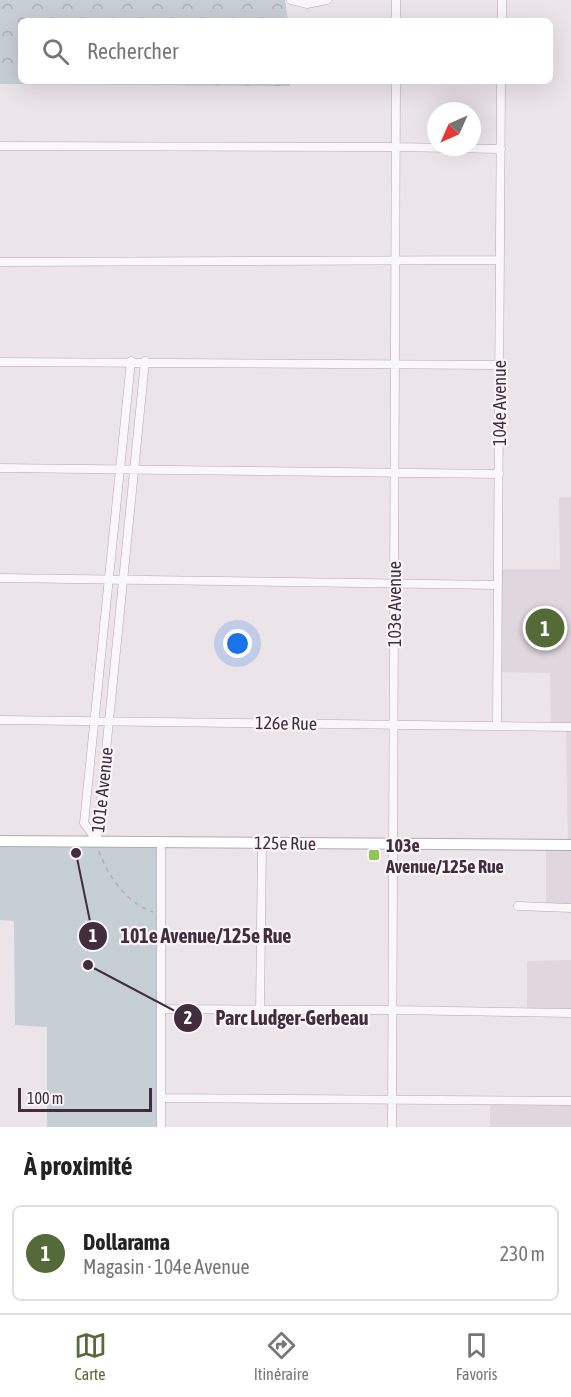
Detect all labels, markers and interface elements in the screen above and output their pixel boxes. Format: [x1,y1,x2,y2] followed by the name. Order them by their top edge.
[18,18,553,84] search box
[39,35,72,68] icon: search
[87,38,178,64] text: Rechercher
[427,102,481,156] north arrow
[489,360,510,446] street label: 104e Avenue
[384,561,405,647] street label: 103e Avenue
[526,606,564,650] pin: 1
[223,629,252,658] your location
[255,712,317,734] street label: 126e Rue
[87,746,117,834] street label: 101e Avenue
[254,832,316,854] street label: 125e Rue
[385,835,504,877] place label: 103e Avenue/125e Rue
[367,848,381,862] marker: 103e Avenue/125e Rue
[78,917,303,955] callout: 101e Avenue/125e Rue
[121,924,291,947] text: 101e Avenue/125e Rue
[89,925,97,946] text: 1
[173,999,380,1037] callout: Parc Ludger-Gerbeau
[216,1006,369,1029] text: Parc Ludger-Gerbeau
[184,1007,192,1028] text: 2
[18,1085,152,1112] scale bar
[27,1089,63,1107] text: 100 m
[24,1151,132,1181] text: À proximité
[83,1229,170,1255] text: Dollarama
[41,1242,50,1265] text: 1
[500,1242,545,1265] text: 230 m
[83,1255,250,1278] text: Magasin · 104e Avenue
[74,1329,107,1383] tab: Carte
[254,1329,309,1383] tab: Itinéraire
[456,1329,497,1383] tab: Favoris

